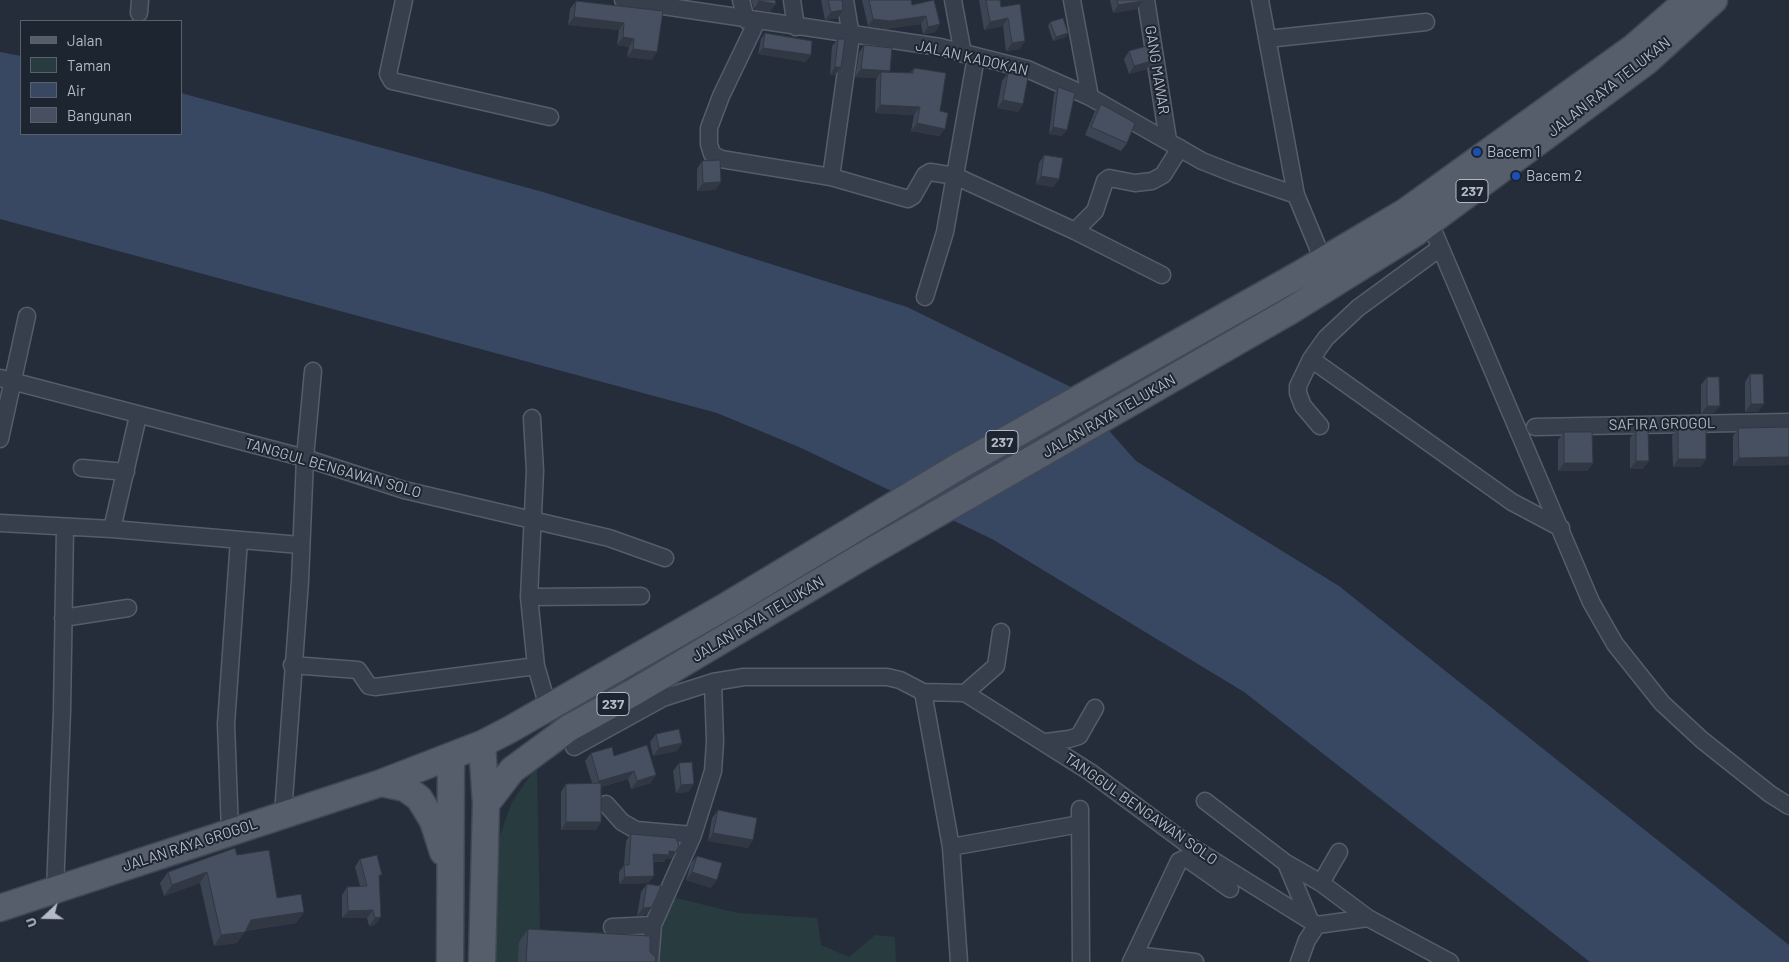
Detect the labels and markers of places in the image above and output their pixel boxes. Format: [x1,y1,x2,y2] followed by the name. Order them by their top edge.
[1487,143,1540,161] place label: Bacem 1
[1471,146,1483,158] marker: Bacem 1
[1526,167,1582,185] place label: Bacem 2
[1510,170,1522,182] marker: Bacem 2

